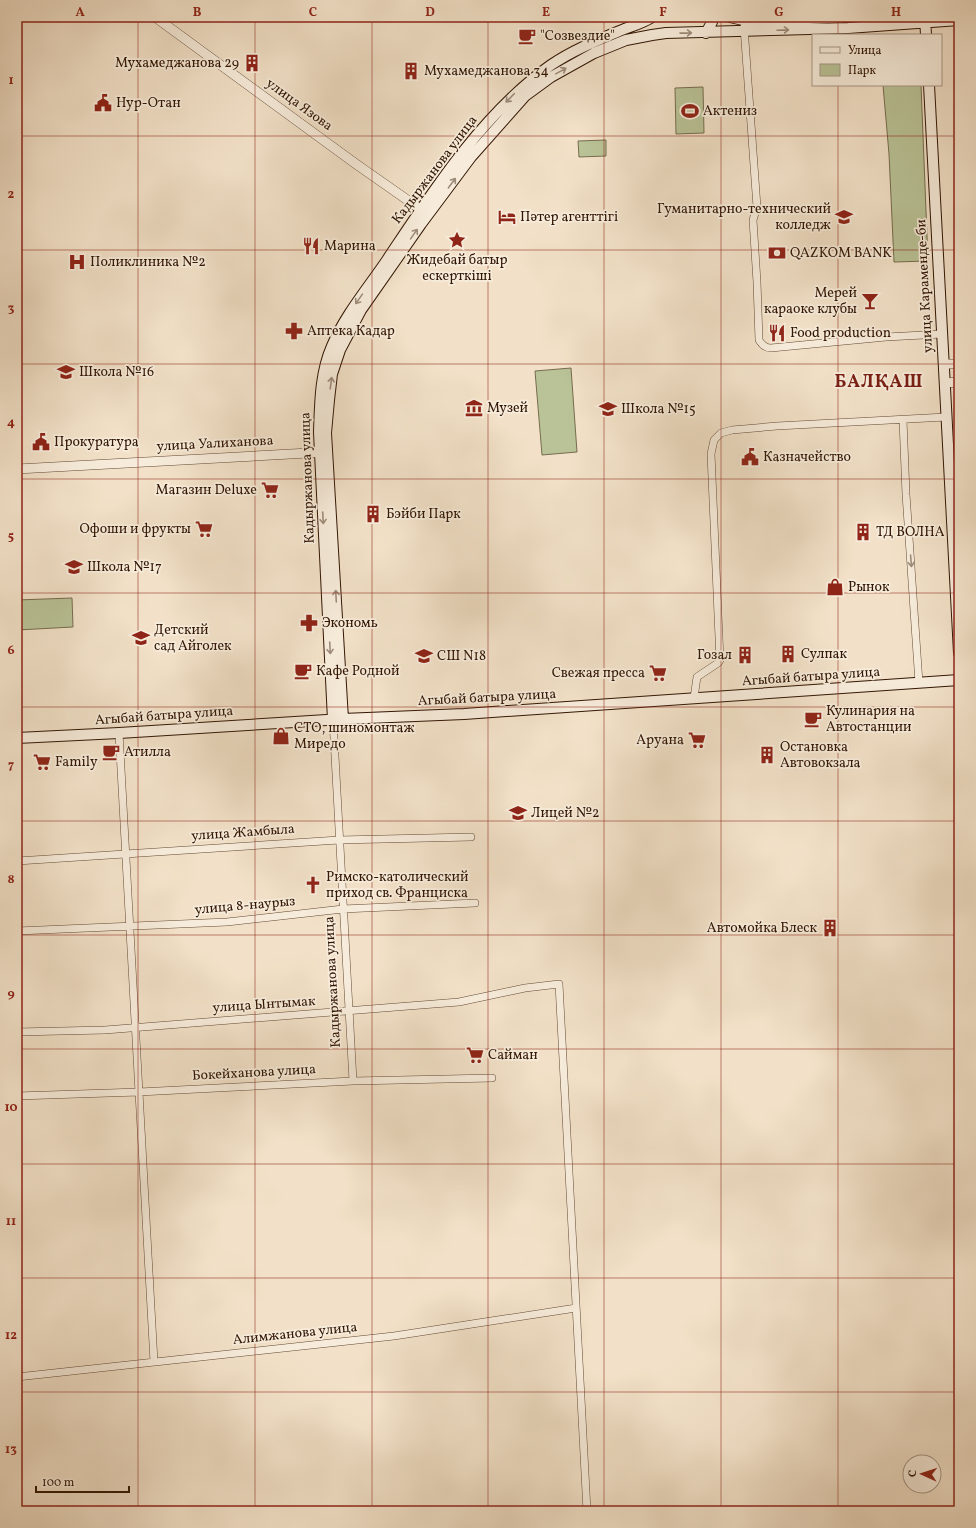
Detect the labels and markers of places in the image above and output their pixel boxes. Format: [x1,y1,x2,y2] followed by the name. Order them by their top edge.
[517,26,537,46] cafe icon: "Созвездие"
[540,27,615,46] place label: "Созвездие"
[242,53,262,73] building icon: Мухамеджанова 29
[115,54,239,73] place label: Мухамеджанова 29
[401,61,421,81] building icon: Мухамеджанова 34
[424,62,549,81] place label: Мухамеджанова 34
[93,93,113,113] public building icon: Нур-Отан
[116,94,181,113] place label: Нур-Отан
[680,101,700,121] sports icon: Актениз
[703,102,757,121] place label: Актениз
[657,200,831,235] place label: Гуманитарно-технический колледж
[497,207,517,227] hotel icon: Пәтер агенттігі
[834,207,854,227] school or university icon: Гуманитарно-технический колледж
[520,208,618,227] place label: Пәтер агенттігі
[447,230,467,250] place icon: Жидебай батыр ескерткіші
[301,236,321,256] restaurant icon: Марина
[324,237,376,256] place label: Марина
[767,243,787,263] bank icon: QAZKOM BANK
[790,244,892,263] place label: QAZKOM BANK
[406,251,508,286] place label: Жидебай батыр ескерткіші
[67,252,87,272] hospital icon: Поликлиника №2
[90,253,206,272] place label: Поликлиника №2
[764,284,857,319] place label: Мерей караоке клубы
[860,291,880,311] bar icon: Мерей караоке клубы
[284,321,304,341] pharmacy icon: Аптека Кадар
[307,322,395,341] place label: Аптека Кадар
[767,323,787,343] restaurant icon: Food production
[790,324,891,343] place label: Food production
[56,362,76,382] school or university icon: Школа №16
[79,363,154,382] place label: Школа №16
[464,398,484,418] museum icon: Музей
[487,399,529,418] place label: Музей
[598,399,618,419] school or university icon: Школа №15
[621,400,696,419] place label: Школа №15
[31,432,51,452] public building icon: Прокуратура
[54,433,139,452] place label: Прокуратура
[740,447,760,467] public building icon: Казначейство
[763,448,851,467] place label: Казначейство
[260,480,280,500] supermarket icon: Магазин Deluxe
[155,481,257,500] place label: Магазин Deluxe
[363,504,383,524] building icon: Бэйби Парк
[386,505,461,524] place label: Бэйби Парк
[194,519,214,539] supermarket icon: Офоши и фрукты
[80,520,191,539] place label: Офоши и фрукты
[853,522,873,542] building icon: ТД ВОЛНА
[876,523,945,542] place label: ТД ВОЛНА
[64,557,84,577] school or university icon: Школа №17
[87,558,162,577] place label: Школа №17
[825,577,845,597] shop icon: Рынок
[848,578,890,597] place label: Рынок
[299,613,319,633] pharmacy icon: Экономь
[322,614,378,633] place label: Экономь
[154,621,232,656] place label: Детский сад Айголек
[131,628,151,648] school or university icon: Детский сад Айголек
[778,644,798,664] building icon: Сулпак
[735,645,755,665] building icon: Гозал
[801,645,847,664] place label: Сулпак
[414,646,434,666] school or university icon: СШ N18
[697,646,732,665] place label: Гозал
[437,647,486,666] place label: СШ N18
[293,661,313,681] cafe icon: Кафе Родной
[316,662,400,681] place label: Кафе Родной
[648,663,668,683] supermarket icon: Свежая пресса
[552,664,645,683] place label: Свежая пресса
[826,702,915,737] place label: Кулинария на Автостанции
[803,709,823,729] cafe icon: Кулинария на Автостанции
[294,719,415,754] place label: СТО, шиномонтаж Миредо
[271,726,291,746] shop icon: СТО, шиномонтаж Миредо
[687,730,707,750] supermarket icon: Аруана
[636,731,684,750] place label: Аруана
[780,738,861,773] place label: Остановка Автовокзала
[101,742,121,762] cafe icon: Атилла
[124,743,171,762] place label: Атилла
[757,745,777,765] building icon: Остановка Автовокзала
[32,752,52,772] supermarket icon: Family
[55,753,98,772] place label: Family
[508,803,528,823] school or university icon: Лицей №2
[531,804,600,823] place label: Лицей №2
[326,868,469,903] place label: Римско-католический приход св. Франциска
[303,875,323,895] church icon: Римско-католический приход св. Франциска
[820,918,840,938] building icon: Автомойка Блеск
[707,919,818,938] place label: Автомойка Блеск
[465,1045,485,1065] supermarket icon: Сайман
[488,1046,538,1065] place label: Сайман

